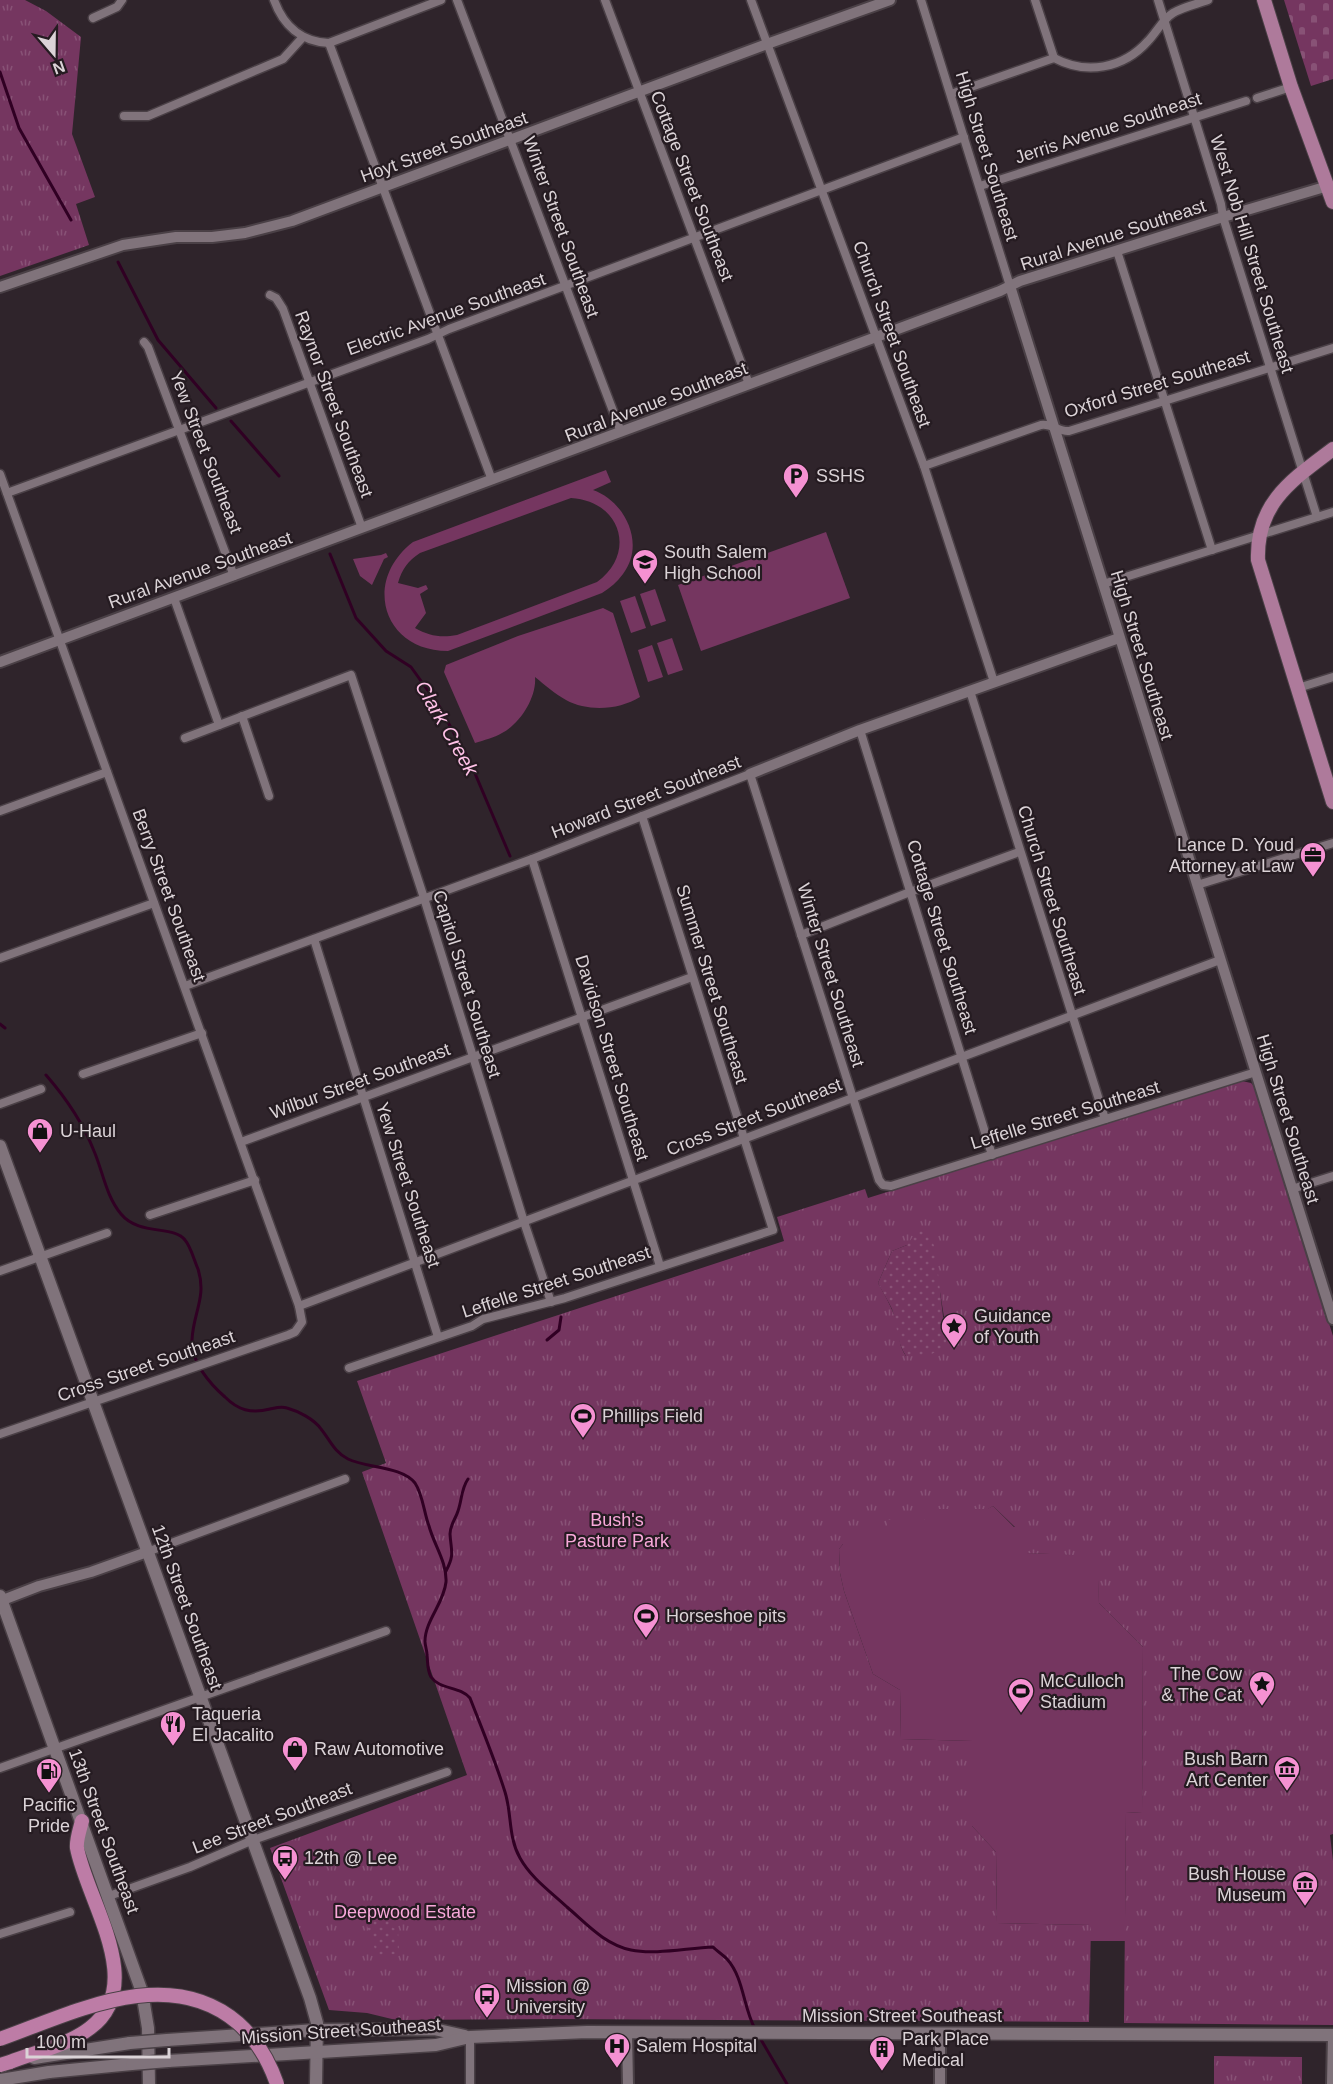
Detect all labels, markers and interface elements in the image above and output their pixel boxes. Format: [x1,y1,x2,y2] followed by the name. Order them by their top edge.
[24,24,84,84] north arrow
[51,58,67,78] text: N
[952,69,1022,243] street label: High Street Southeast
[646,88,738,284] street label: Cottage Street Southeast
[1012,88,1204,168] street label: Jerris Avenue Southeast
[358,107,530,187] street label: Hoyt Street Southeast
[1206,133,1298,375] street label: West Nob Hill Street Southeast
[519,134,603,320] street label: Winter Street Southeast
[1018,196,1208,274] street label: Rural Avenue Southeast
[849,238,935,430] street label: Church Street Southeast
[344,269,548,359] street label: Electric Avenue Southeast
[291,308,377,500] street label: Raynor Street Southeast
[1062,346,1252,422] street label: Oxford Street Southeast
[562,358,750,446] street label: Rural Avenue Southeast
[166,368,246,536] street label: Yew Street Southeast
[781,461,811,499] parking icon: SSHS
[816,466,865,486] place label: SSHS
[106,527,294,613] street label: Rural Avenue Southeast
[664,542,767,583] place label: South Salem High School
[630,547,660,585] school or university icon: South Salem High School
[1107,568,1177,742] street label: High Street Southeast
[411,677,483,780] water label: Clark Creek
[549,752,743,842] street label: Howard Street Southeast
[1014,803,1090,997] street label: Church Street Southeast
[128,806,210,984] street label: Berry Street Southeast
[1169,835,1295,876] place label: Lance D. Youd Attorney at Law
[903,837,981,1037] street label: Cottage Street Southeast
[1298,840,1328,878] office icon: Lance D. Youd Attorney at Law
[794,881,868,1069] street label: Winter Street Southeast
[672,882,752,1086] street label: Summer Street Southeast
[429,888,505,1080] street label: Capitol Street Southeast
[571,953,653,1163] street label: Davidson Street Southeast
[1253,1032,1323,1206] street label: High Street Southeast
[267,1039,453,1123] street label: Wilbur Street Southeast
[664,1074,844,1160] street label: Cross Street Southeast
[968,1077,1162,1153] street label: Leffelle Street Southeast
[372,1100,444,1270] street label: Yew Street Southeast
[25,1116,55,1154] shop icon: U-Haul
[60,1121,116,1141] place label: U-Haul
[459,1242,653,1322] street label: Leffelle Street Southeast
[974,1306,1051,1347] place label: Guidance of Youth
[939,1311,969,1349] place icon: Guidance of Youth
[55,1326,237,1406] street label: Cross Street Southeast
[568,1401,598,1439] sports icon: Phillips Field
[602,1406,703,1426] place label: Phillips Field
[565,1510,670,1551] park label: Bush's Pasture Park
[148,1522,226,1692] street label: 12th Street Southeast
[631,1601,661,1639] sports icon: Horseshoe pits
[666,1606,786,1626] place label: Horseshoe pits
[1161,1664,1243,1705] place label: The Cow & The Cat
[1247,1669,1277,1707] place icon: The Cow & The Cat
[1040,1671,1124,1712] place label: McCulloch Stadium
[1006,1676,1036,1714] sports icon: McCulloch Stadium
[192,1704,274,1745] place label: Taqueria El Jacalito
[158,1709,188,1747] restaurant icon: Taqueria El Jacalito
[280,1734,310,1772] shop icon: Raw Automotive
[314,1739,444,1759] place label: Raw Automotive
[65,1746,143,1916] street label: 13th Street Southeast
[1184,1749,1268,1790] place label: Bush Barn Art Center
[1272,1754,1302,1792] museum icon: Bush Barn Art Center
[34,1756,64,1794] fuel station icon: Pacific Pride
[189,1778,355,1858] street label: Lee Street Southeast
[22,1795,76,1836] place label: Pacific Pride
[270,1843,300,1881] bus stop icon: 12th @ Lee
[304,1848,397,1868] place label: 12th @ Lee
[1188,1864,1286,1905] place label: Bush House Museum
[1290,1869,1320,1907] museum icon: Bush House Museum
[334,1902,476,1922] park label: Deepwood Estate
[506,1976,590,2017] place label: Mission @ University
[472,1981,502,2019] bus stop icon: Mission @ University
[802,2006,1002,2026] street label: Mission Street Southeast
[240,2014,442,2048] street label: Mission Street Southeast
[27,2021,170,2059] scale bar
[902,2029,989,2070] place label: Park Place Medical
[602,2031,632,2069] hospital icon: Salem Hospital
[36,2032,86,2052] text: 100 m
[867,2034,897,2072] building icon: Park Place Medical
[636,2036,757,2056] place label: Salem Hospital

